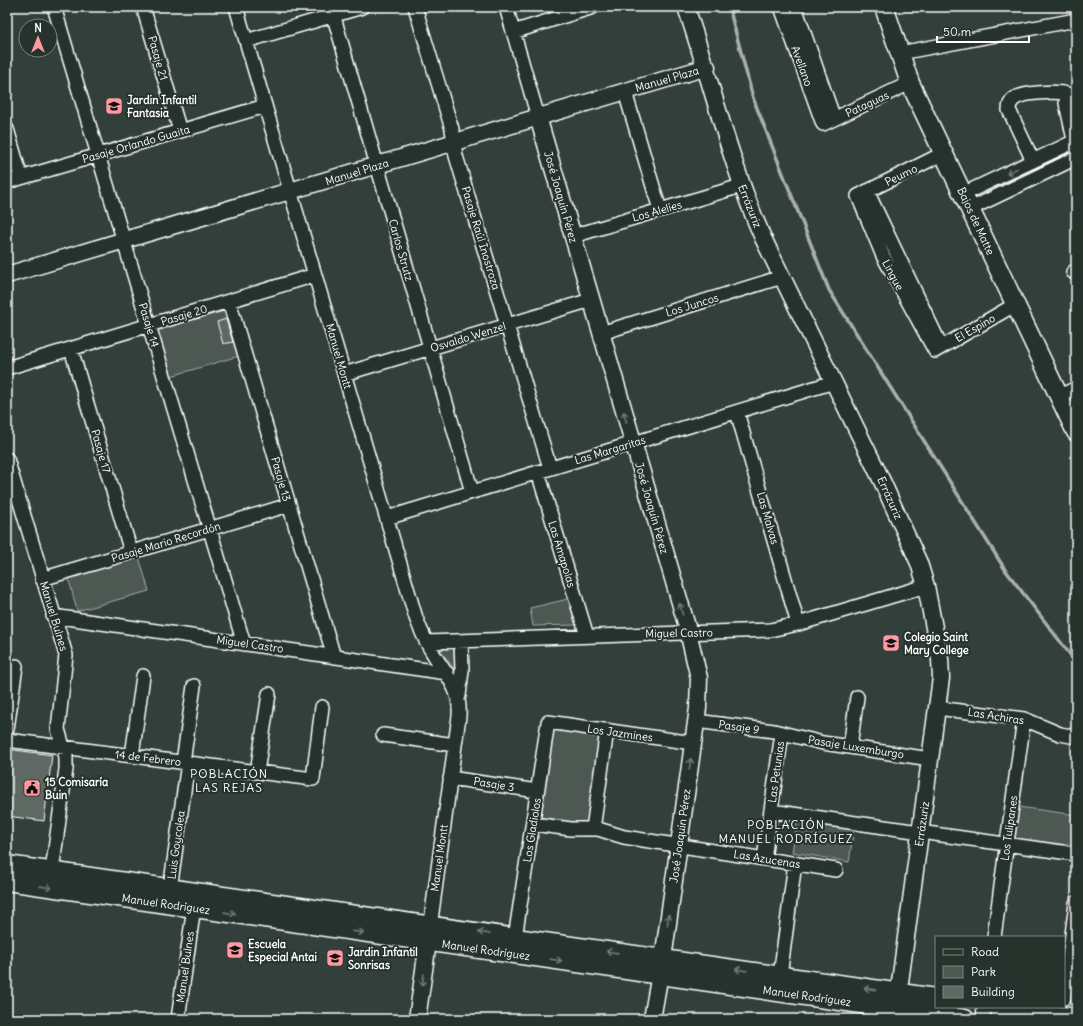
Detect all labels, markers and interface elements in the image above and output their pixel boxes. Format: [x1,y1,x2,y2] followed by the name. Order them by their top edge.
[18,18,58,58] north arrow
[937,18,1029,44] scale bar
[34,21,42,35] text: N
[943,24,972,39] text: 50 m
[145,34,171,82] street label: Pasaje 21
[788,44,816,88] street label: Avellano
[634,63,700,95] street label: Manuel Plaza
[843,88,891,120] street label: Pataguas
[127,93,197,120] place label: Jardin Infantil Fantasia
[104,96,124,116] school or university icon: Jardin Infantil Fantasia
[81,122,191,166] street label: Pasaje Orlando Guaita
[541,150,581,244] street label: José Joaquín Pérez
[324,156,390,188] street label: Manuel Plaza
[882,161,920,189] street label: Peumo
[1007,167,1019,175] one-way arrow
[735,182,765,230] street label: Errázuriz
[459,185,503,291] street label: Pasaje Raúl Inostroza
[954,185,998,257] street label: Bajos de Matte
[631,197,683,225] street label: Los Alelíes
[385,217,417,283] street label: Carlos Strutz
[879,257,907,293] street label: Lingue
[664,290,720,320] street label: Los Juncos
[136,301,162,349] street label: Pasaje 14
[159,301,209,329] street label: Pasaje 20
[952,311,998,345] street label: El Espino
[429,319,507,355] street label: Osvaldo Wenzel
[323,322,355,391] street label: Manuel Montt
[621,411,628,424] one-way arrow
[88,428,114,475] street label: Pasaje 17
[573,433,647,467] street label: Las Margaritas
[268,455,294,503] street label: Pasaje 13
[632,461,672,555] street label: José Joaquín Pérez
[874,474,906,522] street label: Errázuriz
[754,490,782,546] street label: Las Malvas
[110,519,222,565] street label: Pasaje Mario Recordón
[545,519,579,589] street label: Las Amapolas
[37,579,71,653] street label: Manuel Bulnes
[677,603,684,616] one-way arrow
[645,625,713,641] street label: Miguel Castro
[904,630,969,658] place label: Colegio Saint Mary College
[216,632,284,656] street label: Miguel Castro
[881,633,901,653] school or university icon: Colegio Saint Mary College
[967,705,1025,727] street label: Las Achiras
[718,717,760,737] street label: Pasaje 9
[586,721,654,745] street label: Los Jazmines
[807,732,905,762] street label: Pasaje Luxemburgo
[765,740,787,804] street label: Las Petunias
[114,747,182,769] street label: 14 de Febrero
[686,758,694,771] one-way arrow
[190,766,268,795] district label: POBLACIÓN LAS REJAS
[473,774,515,794] street label: Pasaje 3
[45,775,109,802] place label: 15 Comisaría Buin
[22,778,42,798] public building icon: 15 Comisaría Buin
[666,788,694,884] street label: José Joaquín Pérez
[997,794,1021,862] street label: Los Tulipanes
[520,797,544,863] street label: Los Gladiolos
[912,801,932,847] street label: Errázuriz
[164,810,188,880] street label: Luis Goycolea
[718,817,854,846] district label: POBLACIÓN MANUEL RODRÍGUEZ
[427,823,451,892] street label: Manuel Montt
[733,847,801,871] street label: Las Azucenas
[39,883,52,891] one-way arrow
[121,891,211,917] street label: Manuel Rodríguez
[223,909,236,917] one-way arrow
[664,914,672,927] one-way arrow
[351,928,364,936] one-way arrow
[478,929,491,937] one-way arrow
[173,930,197,1004] street label: Manuel Bulnes
[935,936,1065,1008] legend
[248,937,317,965] place label: Escuela Especial Antai
[441,937,531,963] street label: Manuel Rodríguez
[225,940,245,960] school or university icon: Escuela Especial Antai
[971,944,999,959] text: Road
[348,945,418,972] place label: Jardin Infantil Sonrisas
[325,948,345,968] school or university icon: Jardin Infantil Sonrisas
[606,948,619,956] one-way arrow
[549,956,562,964] one-way arrow
[971,964,996,979] text: Park
[735,966,748,974] one-way arrow
[419,973,426,986] one-way arrow
[762,983,852,1009] street label: Manuel Rodríguez
[971,984,1015,999] text: Building
[864,985,877,993] one-way arrow

